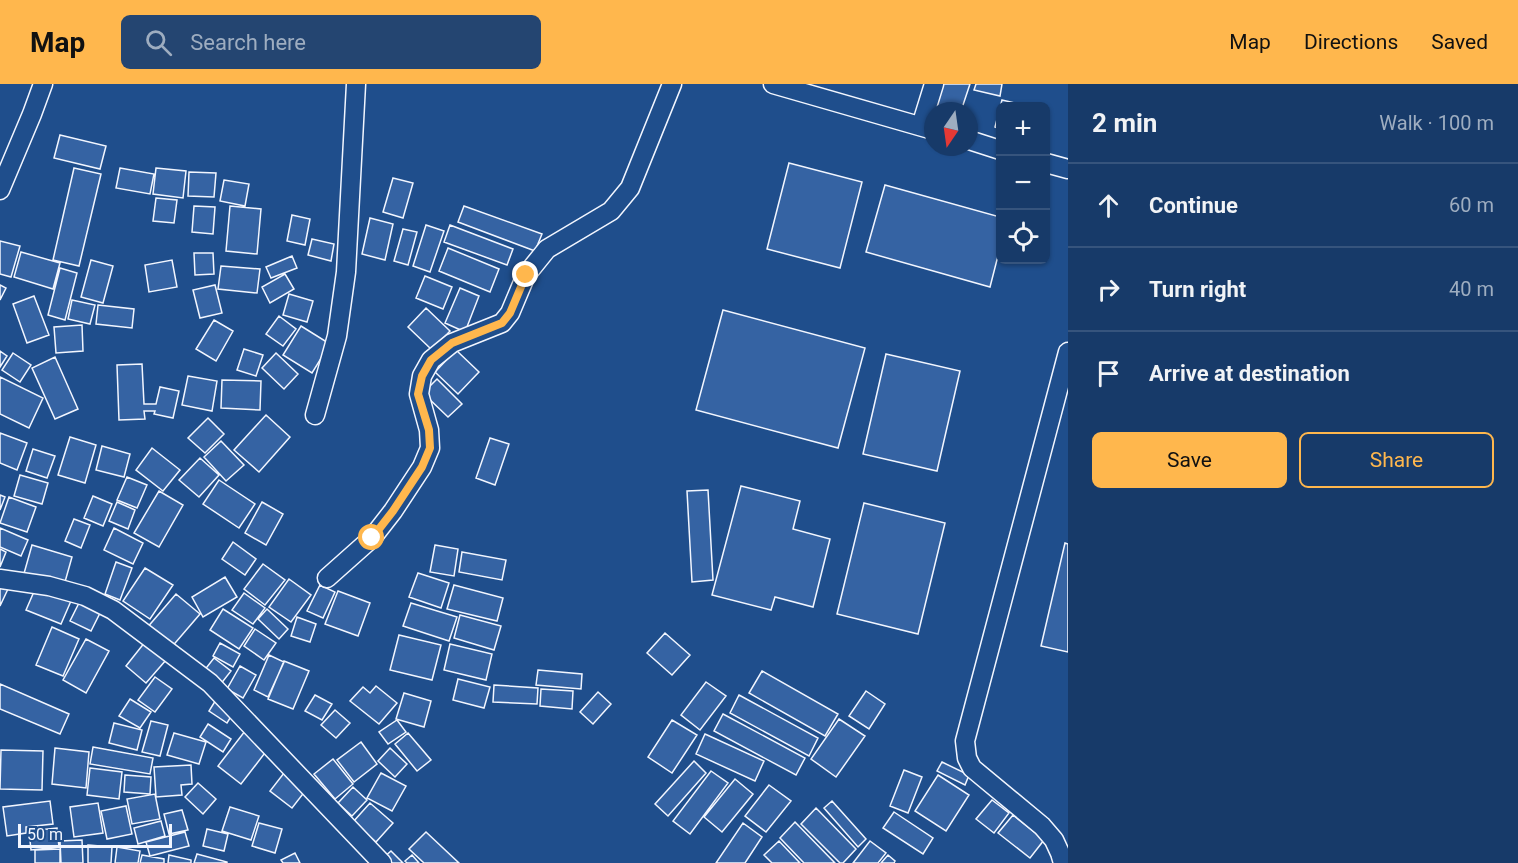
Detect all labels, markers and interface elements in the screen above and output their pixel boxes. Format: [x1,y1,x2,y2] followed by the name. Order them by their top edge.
[121,15,541,69] search box
[30,26,85,59] text: Map
[142,26,175,59] icon: search
[190,30,306,55] text: Search here
[1229,30,1271,54] text: Map
[1304,30,1398,54] text: Directions
[1431,30,1488,54] text: Saved
[924,102,978,156] north arrow
[996,102,1050,264] map controls
[996,102,1050,156] button: +
[1092,108,1157,138] text: 2 min
[1379,111,1494,135] text: Walk · 100 m
[996,156,1050,210] button: −
[1092,189,1125,222] icon: ahead
[1149,193,1238,218] text: Continue
[1449,193,1494,217] text: 60 m
[996,210,1050,264] button: locate
[512,261,538,287] route end
[1092,273,1125,306] icon: right
[1149,277,1246,302] text: Turn right
[1449,277,1494,301] text: 40 m
[1092,357,1125,390] icon: arrive
[1149,361,1350,386] text: Arrive at destination
[1092,432,1287,488] button: Save
[1299,432,1494,488] button: Share
[358,524,384,550] route start
[18,821,172,848] scale bar
[27,825,63,844] text: 50 m

